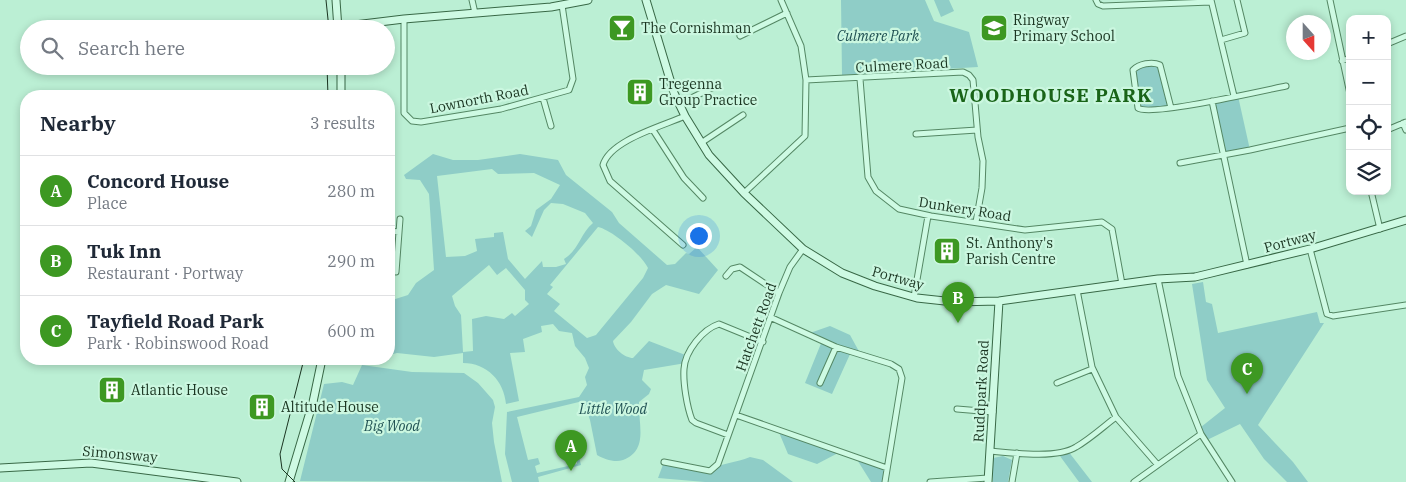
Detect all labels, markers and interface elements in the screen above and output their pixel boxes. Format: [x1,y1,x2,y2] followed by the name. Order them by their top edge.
[1013,11,1115,45] place label: Ringway Primary School
[607,13,637,43] bar icon: The Cornishman
[979,13,1009,43] school or university icon: Ringway Primary School
[1286,15,1331,60] north arrow
[1346,15,1391,195] map controls
[1346,15,1391,60] button: +
[641,19,752,37] place label: The Cornishman
[20,20,395,75] search box
[837,27,920,45] park label: Culmere Park
[38,34,66,62] icon: search
[78,36,185,60] text: Search here
[855,54,949,76] street label: Culmere Road
[1346,60,1391,105] button: −
[659,75,757,109] place label: Tregenna Group Practice
[625,77,655,107] building icon: Tregenna Group Practice
[428,80,531,117] street label: Lownorth Road
[949,83,1153,107] district label: WOODHOUSE PARK
[1346,105,1391,150] button: locate
[40,109,116,137] text: Nearby
[310,113,375,133] text: 3 results
[1346,150,1391,195] button: layers
[87,169,229,193] text: Concord House
[50,181,62,201] text: A
[327,181,375,201] text: 280 m
[87,193,127,213] text: Place
[917,193,1013,225] street label: Dunkery Road
[686,223,712,249] your location
[1262,225,1319,257] street label: Portway
[966,234,1056,268] place label: St. Anthony's Parish Centre
[932,236,962,266] building icon: St. Anthony's Parish Centre
[87,239,161,263] text: Tuk Inn
[50,251,62,271] text: B
[327,251,375,271] text: 290 m
[870,262,927,294] street label: Portway
[87,263,243,283] text: Restaurant · Portway
[732,280,781,374] street label: Hatchett Road
[942,282,974,323] pin: B
[87,309,264,333] text: Tayfield Road Park
[51,321,61,341] text: C
[327,321,375,341] text: 600 m
[87,333,269,353] text: Park · Robinswood Road
[969,339,993,443] street label: Ruddpark Road
[1231,353,1263,394] pin: C
[97,375,127,405] building icon: Atlantic House
[131,381,228,399] place label: Atlantic House
[247,392,277,422] building icon: Altitude House
[281,398,379,416] place label: Altitude House
[578,400,648,418] park label: Little Wood
[363,417,420,435] park label: Big Wood
[555,430,587,471] pin: A
[82,442,159,466] street label: Simonsway

